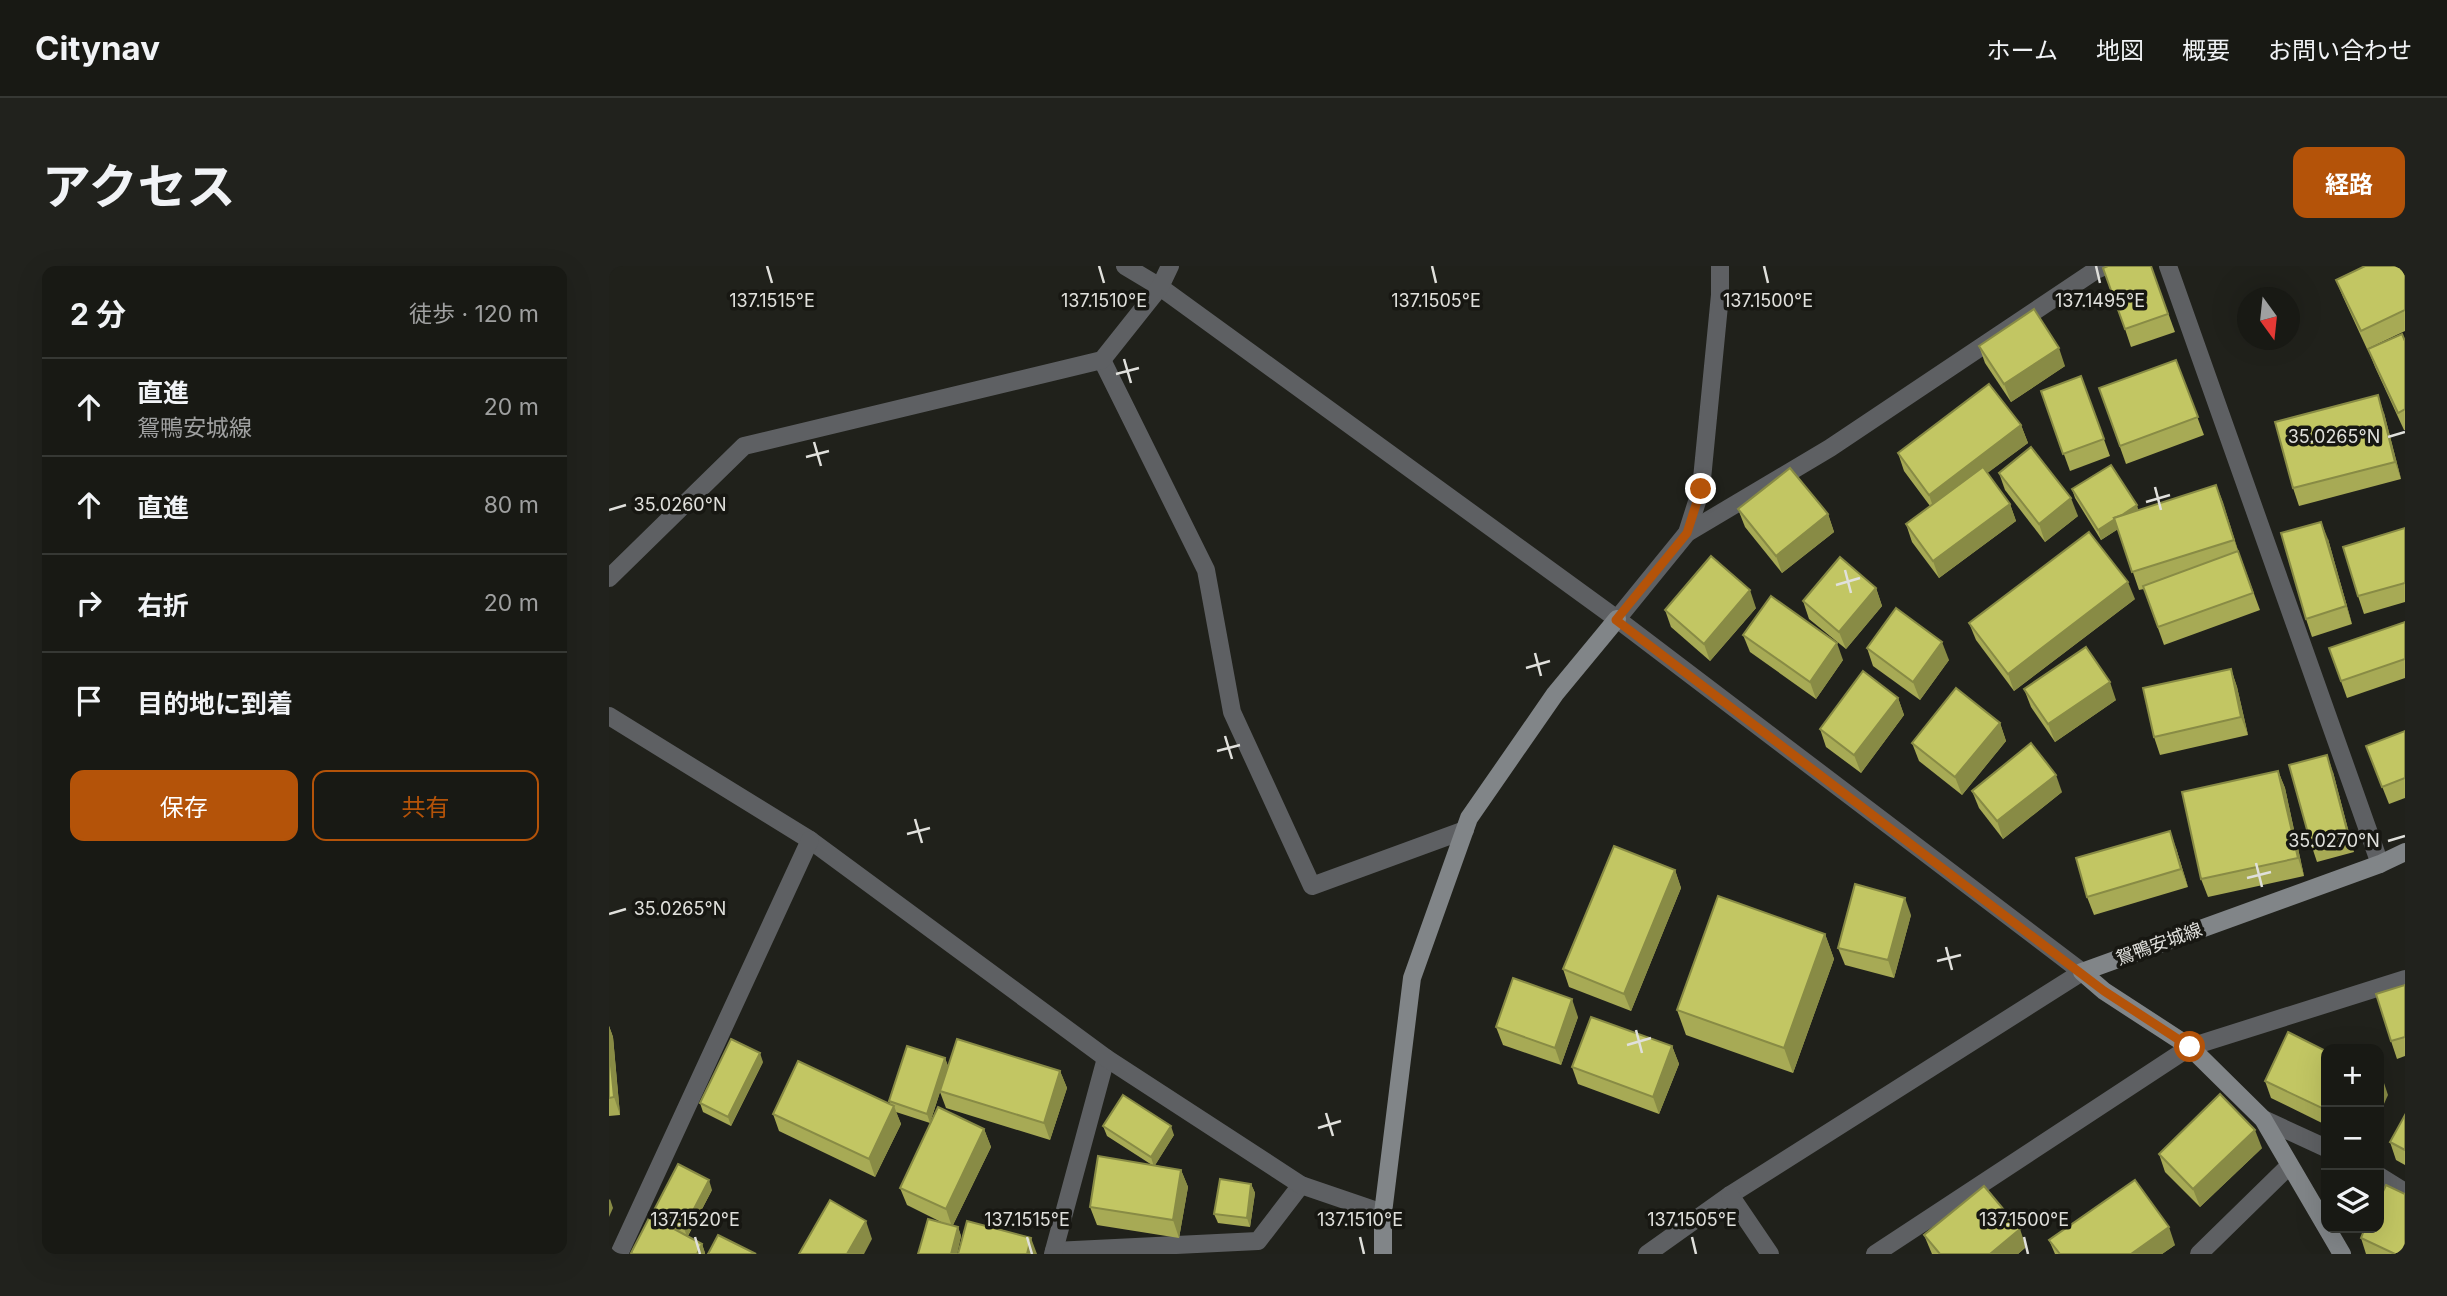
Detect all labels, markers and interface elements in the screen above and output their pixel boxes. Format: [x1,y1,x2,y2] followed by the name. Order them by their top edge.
[35,28,160,68] text: Citynav
[1987,36,2058,65] text: ホーム
[2096,36,2144,65] text: 地図
[2182,36,2230,65] text: 概要
[2268,36,2412,65] text: お問い合わせ
[2293,147,2405,218] button: 経路
[42,157,236,216] text: アクセス
[2237,287,2300,350] north arrow
[729,290,815,311] text: 137.1515°E
[1061,290,1147,311] text: 137.1510°E
[1391,290,1481,311] text: 137.1505°E
[1723,290,1813,311] text: 137.1500°E
[2055,290,2145,311] text: 137.1495°E
[70,296,126,332] text: 2 分
[409,300,539,328] text: 徒歩 · 120 m
[137,377,189,408] text: 直進
[70,388,108,426] icon: ahead
[484,393,539,421] text: 20 m
[137,414,252,442] text: 鴛鴨安城線
[2288,426,2380,447] text: 35.0265°N
[1685,473,1716,504] route end
[70,486,108,524] icon: ahead
[484,491,539,519] text: 80 m
[137,492,189,523] text: 直進
[634,494,726,515] text: 35.0260°N
[70,584,108,622] icon: right
[484,589,539,617] text: 20 m
[137,590,189,621] text: 右折
[70,682,108,720] icon: arrive
[137,688,293,719] text: 目的地に到着
[70,770,298,841] button: 保存
[312,770,539,841] button: 共有
[2288,830,2380,851] text: 35.0270°N
[634,898,726,919] text: 35.0265°N
[2113,918,2205,969] street label: 鴛鴨安城線
[2174,1031,2205,1062] route start
[2321,1044,2384,1233] map controls
[2321,1044,2384,1107] button: +
[2321,1107,2384,1170] button: −
[2321,1170,2384,1233] button: layers
[650,1209,740,1230] text: 137.1520°E
[984,1209,1070,1230] text: 137.1515°E
[1317,1209,1403,1230] text: 137.1510°E
[1647,1209,1737,1230] text: 137.1505°E
[1979,1209,2069,1230] text: 137.1500°E

